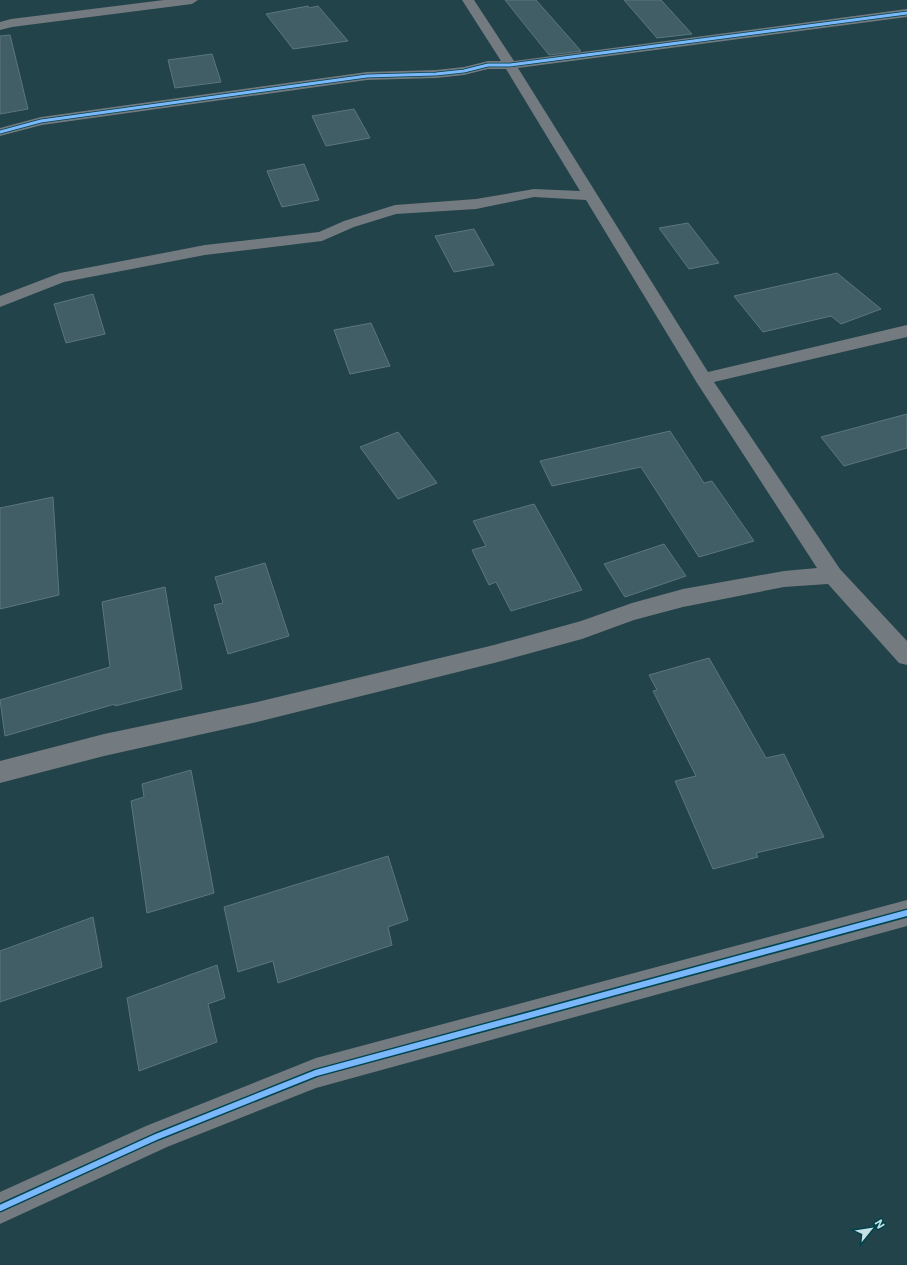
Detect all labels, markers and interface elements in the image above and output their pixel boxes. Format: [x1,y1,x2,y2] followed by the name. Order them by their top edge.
[851,1209,891,1249] north arrow
[872,1217,888,1231] text: N

